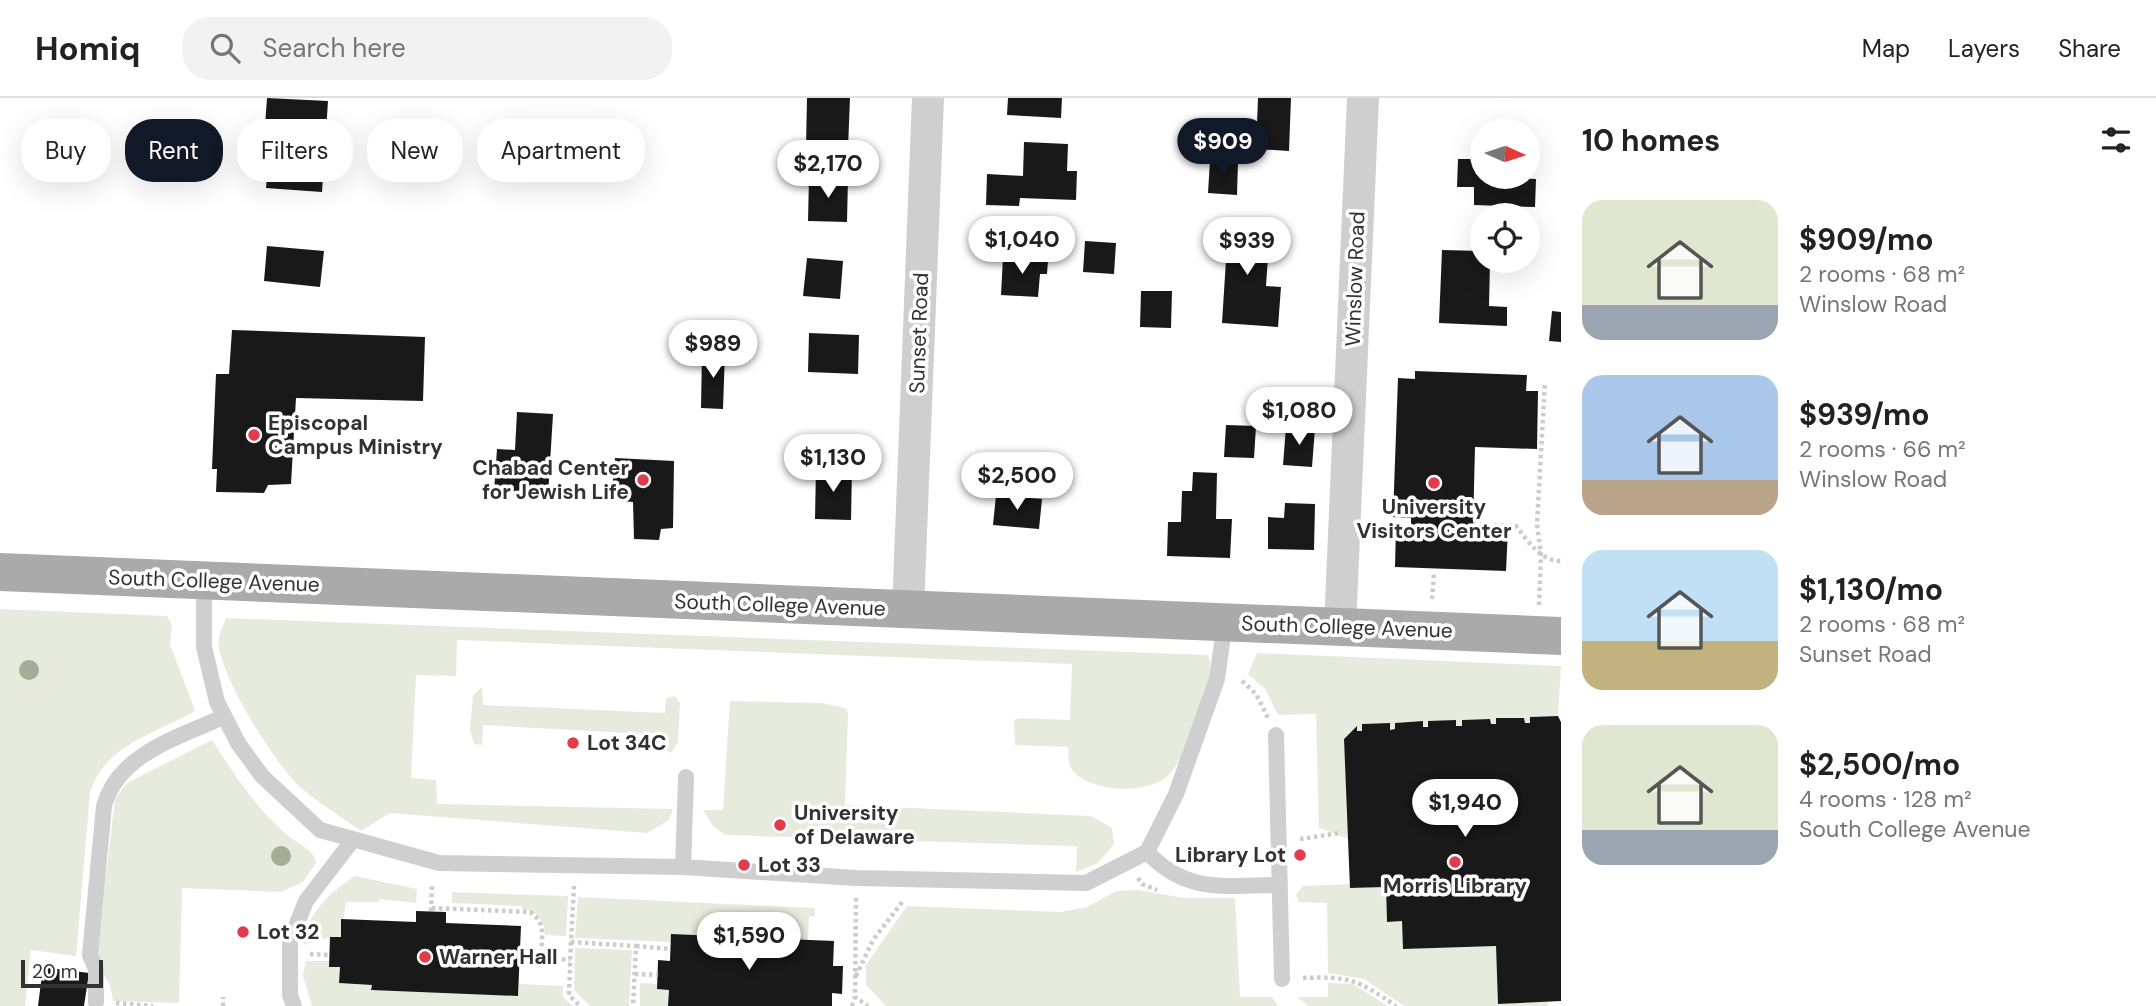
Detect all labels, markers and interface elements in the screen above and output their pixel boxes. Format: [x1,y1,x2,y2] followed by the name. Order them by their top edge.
[182,17,672,80] search box
[35,27,140,70] text: Homiq
[206,29,244,67] icon: search
[262,31,406,65] text: Search here
[1862,33,1910,64] text: Map
[1948,33,2020,64] text: Layers
[2058,33,2121,64] text: Share
[1182,118,1264,178] pin: $909
[21,119,111,182] chip: Buy
[125,119,223,182] chip: Rent
[237,119,353,182] chip: Filters
[367,119,463,182] chip: New
[477,119,645,182] chip: Apartment
[1470,119,1540,189] north arrow
[1470,119,1540,273] map controls
[1582,121,1720,160] text: 10 homes
[2097,121,2135,159] icon: filters
[1193,126,1253,156] text: $909
[771,140,885,200] pin: $2,170
[793,148,863,178] text: $2,170
[1470,203,1540,273] button: locate
[1339,211,1371,347] street label: Winslow Road
[965,216,1079,276] pin: $1,040
[1206,218,1288,277] pin: $939
[1799,220,1934,259] text: $909/mo
[984,224,1060,254] text: $1,040
[1219,225,1275,255] text: $939
[1638,228,1722,312] icon: home
[1799,259,1965,289] text: 2 rooms · 68 m²
[903,272,935,394] street label: Sunset Road
[1799,289,1947,319] text: Winslow Road
[672,320,754,380] pin: $989
[685,328,741,358] text: $989
[1242,388,1356,447] pin: $1,080
[1262,395,1336,425] text: $1,080
[1799,395,1930,434] text: $939/mo
[1638,403,1722,487] icon: home
[268,409,443,461] place label: Episcopal Campus Ministry
[246,427,262,443] marker: Episcopal Campus Ministry
[776,434,890,494] pin: $1,130
[1799,434,1966,464] text: 2 rooms · 66 m²
[800,442,866,472] text: $1,130
[960,452,1074,512] pin: $2,500
[472,454,629,506] place label: Chabad Center for Jewish Life
[977,460,1057,490] text: $2,500
[1799,464,1947,494] text: Winslow Road
[635,472,651,488] marker: Chabad Center for Jewish Life
[1426,475,1442,491] marker: University Visitors Center
[1357,493,1512,545] place label: University Visitors Center
[108,563,320,599] street label: South College Avenue
[1799,570,1943,609] text: $1,130/mo
[1638,578,1722,662] icon: home
[674,587,886,623] street label: South College Avenue
[1241,609,1453,645] street label: South College Avenue
[1799,609,1965,639] text: 2 rooms · 68 m²
[1799,639,1932,669] text: Sunset Road
[587,729,666,757] place label: Lot 34C
[565,735,581,751] marker: Lot 34C
[1799,745,1960,784] text: $2,500/mo
[1638,753,1722,837] icon: home
[1408,780,1522,839] pin: $1,940
[1799,784,1971,814] text: 4 rooms · 128 m²
[1428,787,1502,817] text: $1,940
[794,799,915,851] place label: University of Delaware
[1799,814,2031,844] text: South College Avenue
[772,817,788,833] marker: University of Delaware
[1175,841,1286,869] place label: Library Lot
[1292,847,1308,863] marker: Library Lot
[758,851,821,879] place label: Lot 33
[1447,854,1463,870] marker: Morris Library
[736,857,752,873] marker: Lot 33
[1383,872,1527,900] place label: Morris Library
[692,912,806,972] pin: $1,590
[257,918,319,946] place label: Lot 32
[713,920,785,950] text: $1,590
[235,924,251,940] marker: Lot 32
[439,943,558,971] place label: Warner Hall
[417,949,433,965] marker: Warner Hall
[21,957,103,989] scale bar
[32,959,78,984] text: 20 m

